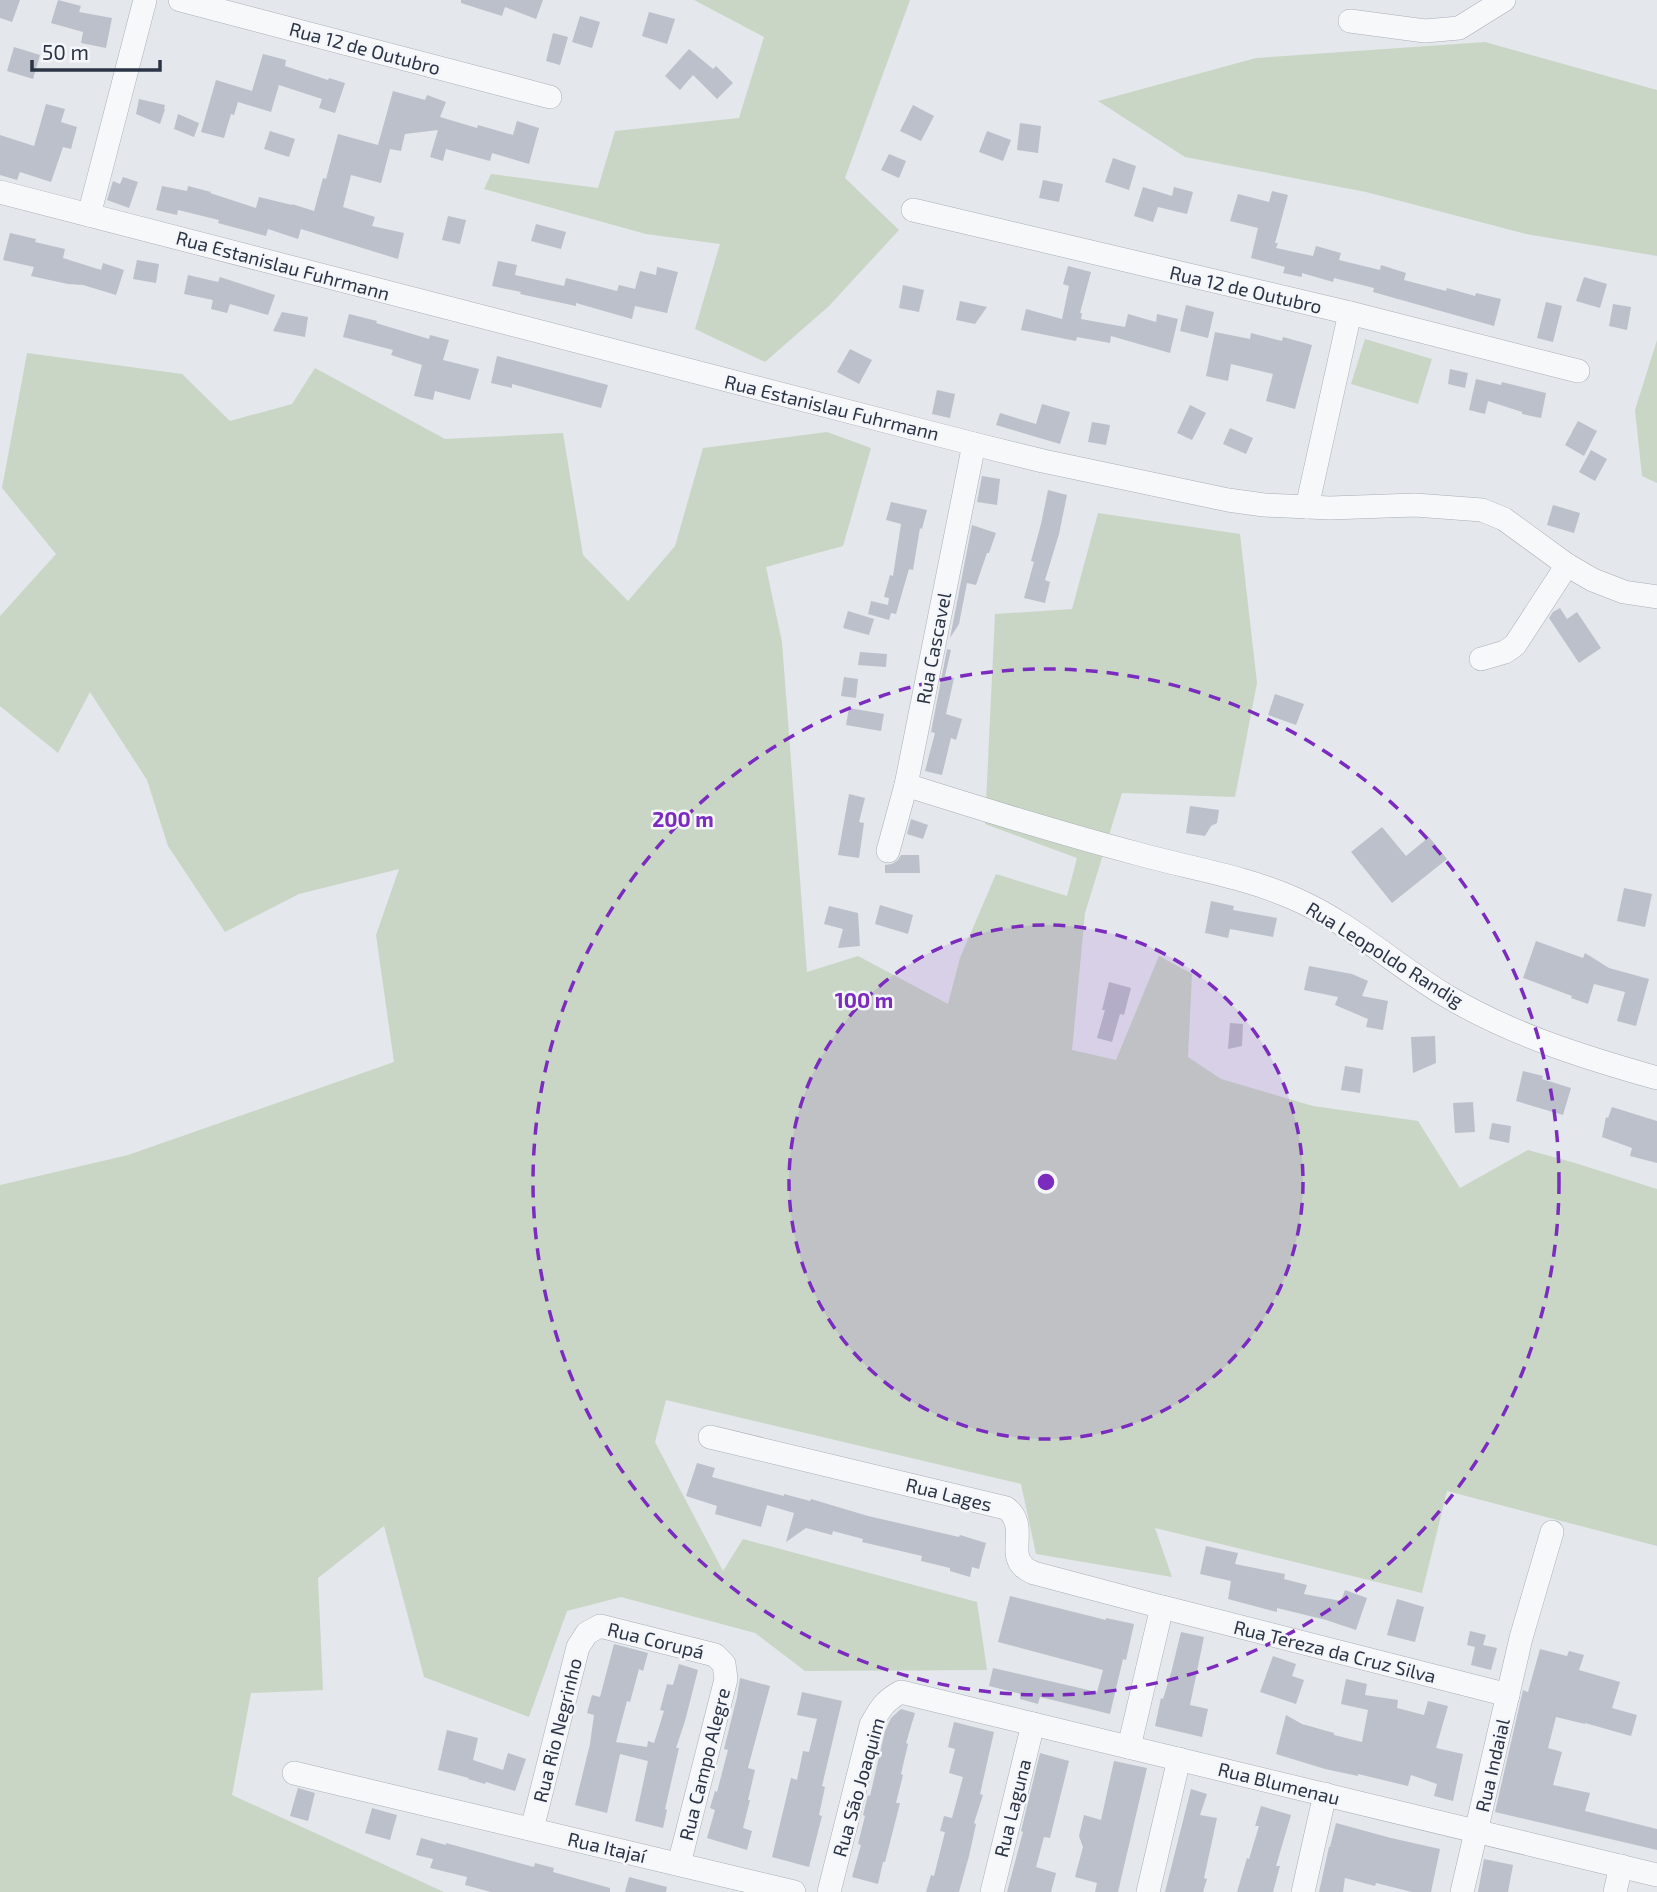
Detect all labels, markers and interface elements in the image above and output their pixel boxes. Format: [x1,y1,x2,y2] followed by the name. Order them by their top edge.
[287,17,443,79] street label: Rua 12 de Outubro
[32,28,159,72] scale bar
[42,39,89,64] text: 50 m
[174,225,392,305] street label: Rua Estanislau Fuhrmann
[1168,260,1324,318] street label: Rua 12 de Outubro
[722,369,942,445] street label: Rua Estanislau Fuhrmann
[911,590,955,706] street label: Rua Cascavel
[652,806,714,831] text: 200 m
[1302,896,1468,1012] street label: Rua Leopoldo Randig
[835,987,893,1012] text: 100 m
[1034,1170,1058,1194] centre of rings
[904,1472,994,1516] street label: Rua Lages
[1231,1615,1439,1687] street label: Rua Tereza da Cruz Silva
[605,1617,707,1663] street label: Rua Corupá
[528,1655,586,1805] street label: Rua Rio Negrinho
[674,1685,734,1843] street label: Rua Campo Alegre
[827,1715,889,1859] street label: Rua São Joaquim
[1470,1716,1514,1814] street label: Rua Indaial
[989,1757,1035,1859] street label: Rua Laguna
[1216,1757,1342,1809] street label: Rua Blumenau
[566,1827,650,1867] street label: Rua Itajaí

